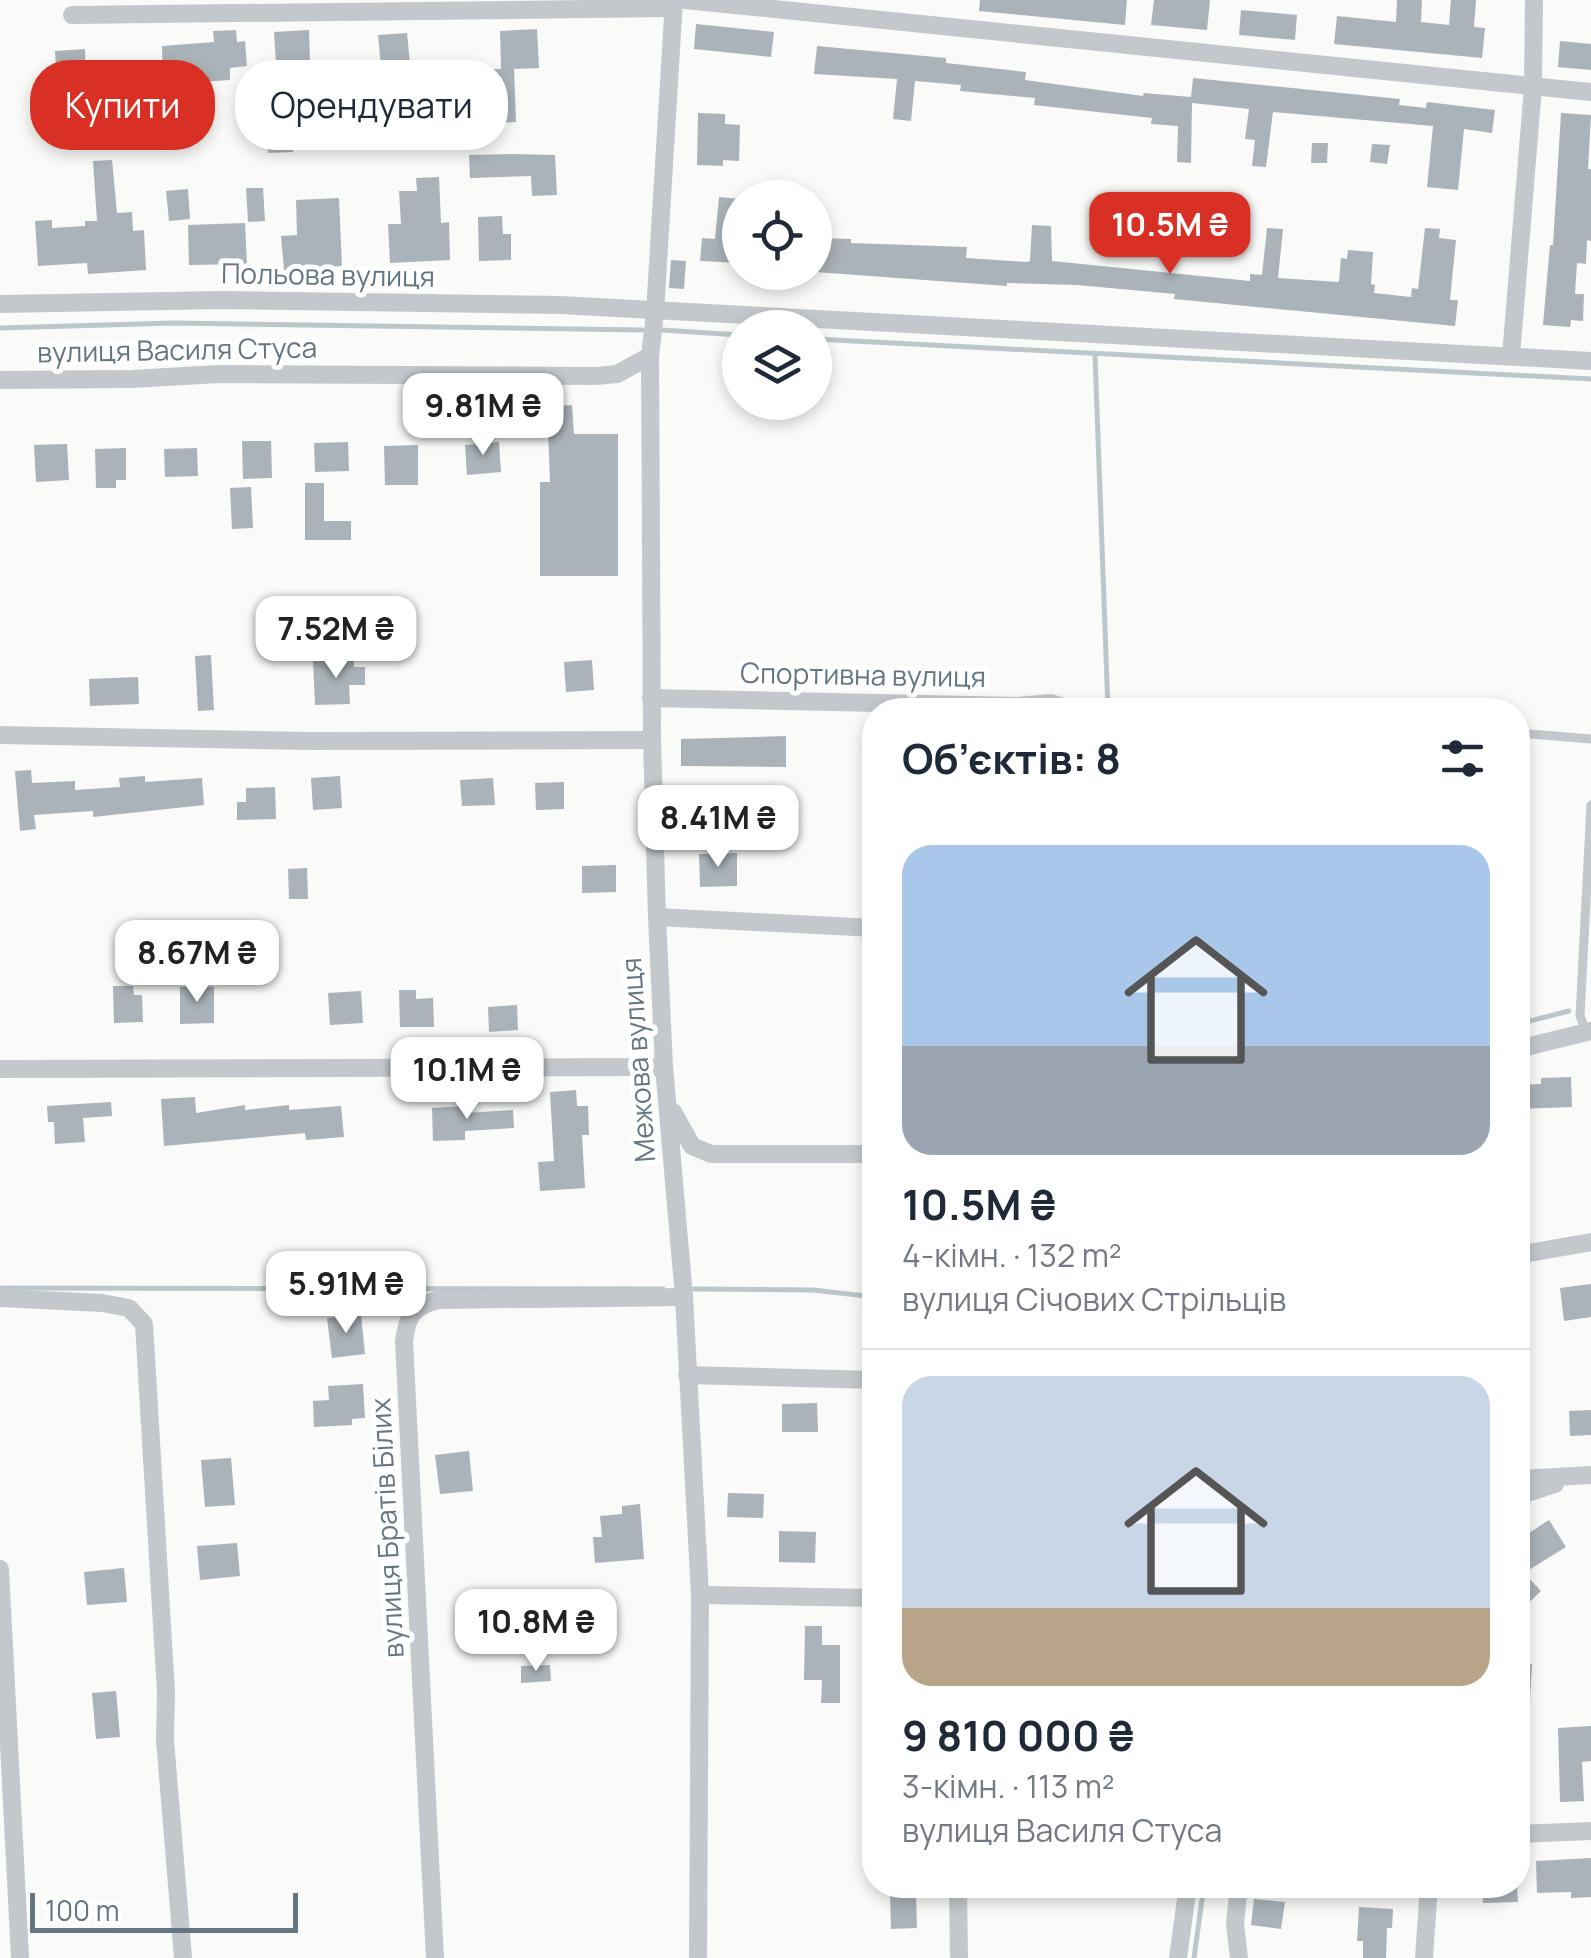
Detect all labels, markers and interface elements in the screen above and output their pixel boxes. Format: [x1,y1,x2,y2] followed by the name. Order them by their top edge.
[30,60,215,150] chip: Купити
[235,60,508,150] chip: Орендувати
[722,180,832,420] map controls
[722,180,832,290] button: locate
[1078,192,1262,277] pin: 10.5M ₴
[1111,202,1229,246] text: 10.5M ₴
[221,253,435,295] street label: Польова вулиця
[722,310,832,420] button: layers
[37,328,317,370] street label: вулиця Василя Стуса
[391,373,575,458] pin: 9.81M ₴
[425,383,541,427] text: 9.81M ₴
[244,596,428,681] pin: 7.52M ₴
[277,606,395,650] text: 7.52M ₴
[740,653,986,695] street label: Спортивна вулиця
[902,729,1121,787] text: Об’єктів: 8
[1435,731,1490,786] icon: filters
[626,785,810,870] pin: 8.41M ₴
[660,795,776,839] text: 8.41M ₴
[1106,910,1286,1090] icon: home
[105,920,289,1005] pin: 8.67M ₴
[137,930,257,974] text: 8.67M ₴
[611,956,663,1164] street label: Межова вулиця
[375,1037,559,1122] pin: 10.1M ₴
[413,1047,521,1091] text: 10.1M ₴
[902,1175,1056,1233] text: 10.5M ₴
[902,1233,1122,1277] text: 4-кімн. · 132 m²
[254,1251,438,1336] pin: 5.91M ₴
[288,1261,404,1305] text: 5.91M ₴
[902,1277,1286,1321] text: вулиця Січових Стрільців
[360,1397,412,1659] street label: вулиця Братів Білих
[1106,1441,1286,1621] icon: home
[444,1589,628,1674] pin: 10.8M ₴
[477,1599,595,1643] text: 10.8M ₴
[902,1706,1134,1764] text: 9 810 000 ₴
[902,1764,1115,1808] text: 3-кімн. · 113 m²
[902,1808,1222,1852] text: вулиця Василя Стуса
[30,1888,298,1932] scale bar
[45,1891,119,1929] text: 100 m

